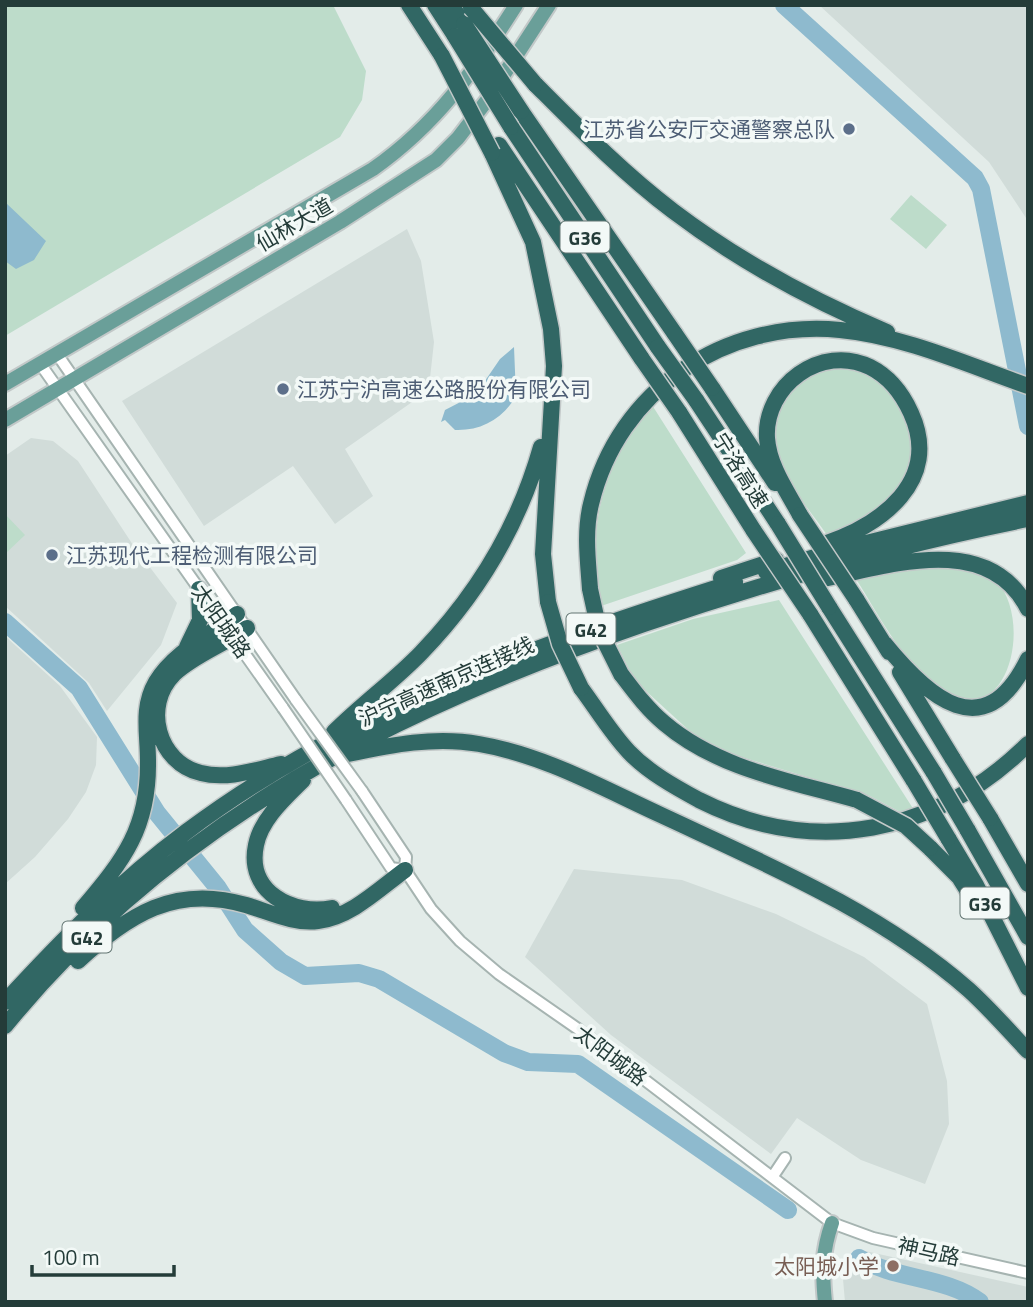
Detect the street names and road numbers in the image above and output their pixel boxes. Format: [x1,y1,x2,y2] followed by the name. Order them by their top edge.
[250,189,338,259] street label: 仙林大道
[560,221,610,252] road number: G36
[705,426,777,514] street label: 宁洛高速
[185,577,259,665] street label: 太阳城路
[566,614,616,644] road number: G42
[353,628,539,734] street label: 沪宁高速南京连接线
[960,888,1010,918] road number: G36
[62,922,112,953] road number: G42
[568,1017,654,1093] street label: 太阳城路
[895,1229,963,1273] street label: 神马路

